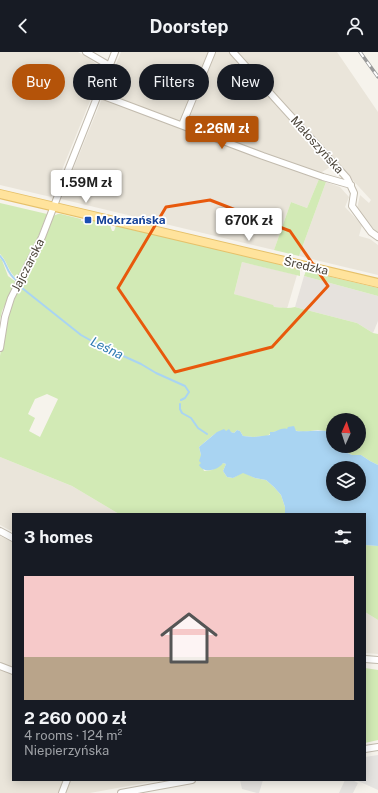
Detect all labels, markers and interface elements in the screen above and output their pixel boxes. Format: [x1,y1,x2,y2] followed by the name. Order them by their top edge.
[12,15,34,37] icon: back
[344,15,366,37] icon: person
[150,16,229,37] text: Doorstep
[12,64,65,100] chip: Buy
[73,64,131,100] chip: Rent
[139,64,209,100] chip: Filters
[217,64,274,100] chip: New
[288,113,346,177] street label: Małoszyńska
[181,116,263,150] pin: 2.26M zł
[195,121,250,136] text: 2.26M zł
[45,170,127,204] pin: 1.59M zł
[60,175,112,190] text: 1.59M zł
[212,208,286,242] pin: 670K zł
[96,213,166,227] place label: Mokrzańska
[225,213,273,228] text: 670K zł
[83,215,93,225] marker: Mokrzańska
[9,236,47,294] street label: Jajczarska
[282,254,330,278] street label: Średzka
[88,334,126,362] water label: Leśna
[326,413,366,453] north arrow
[326,413,366,501] map controls
[326,461,366,501] button: layers
[332,526,354,548] icon: filters
[24,527,93,547] text: 3 homes
[153,602,225,674] icon: home
[24,708,127,728] text: 2 260 000 zł
[24,728,122,743] text: 4 rooms · 124 m²
[24,743,109,758] text: Niepierzyńska

